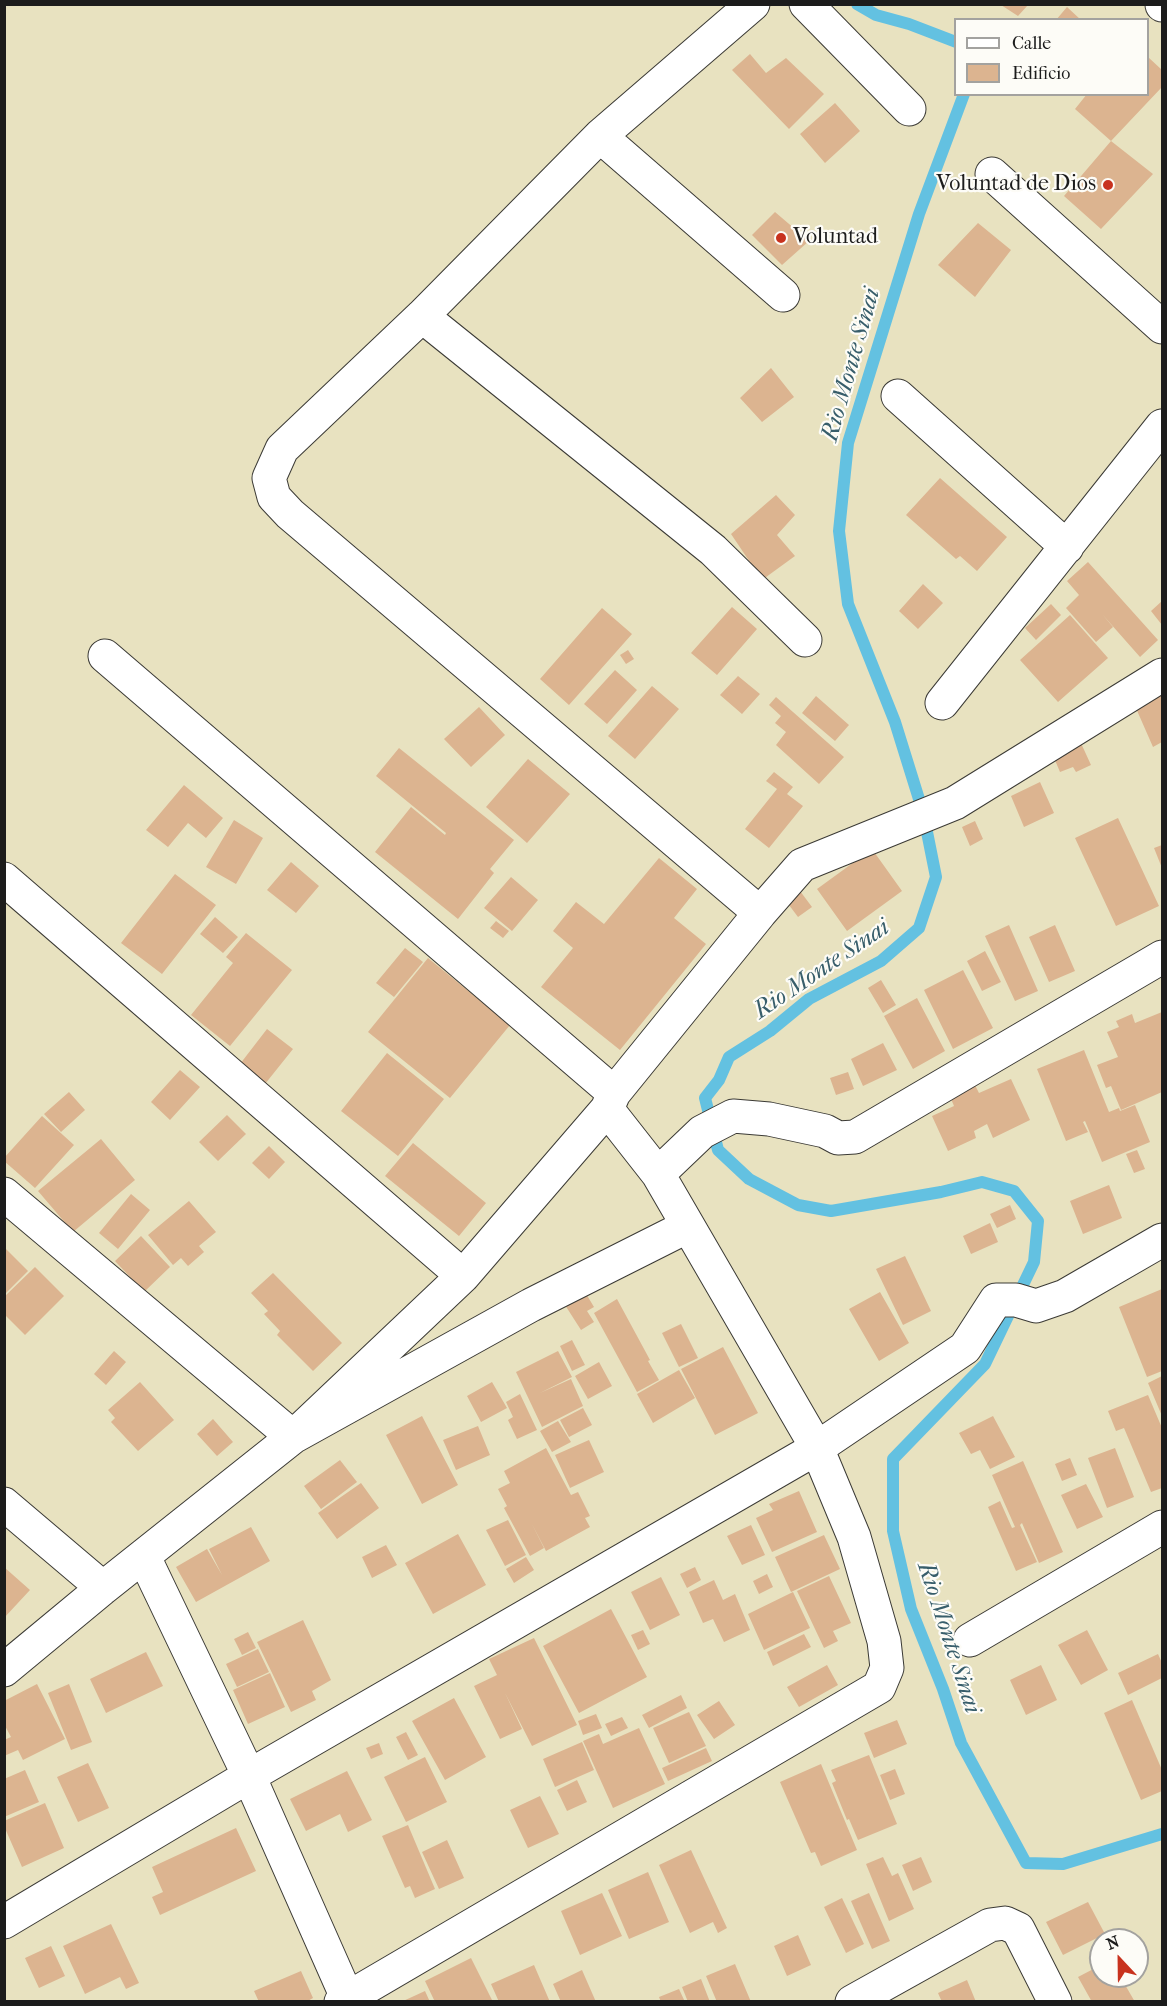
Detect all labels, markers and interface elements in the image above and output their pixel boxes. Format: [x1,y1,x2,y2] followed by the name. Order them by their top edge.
[954,18,1149,96] legend
[1012,33,1051,54] text: Calle
[1012,63,1070,84] text: Edificio
[936,172,1096,198] place label: Voluntad de Dios
[1101,178,1115,192] marker: Voluntad de Dios
[793,225,878,251] place label: Voluntad
[774,231,788,245] marker: Voluntad
[816,285,888,445] water label: Rio Monte Sinai
[749,914,895,1026] water label: Rio Monte Sinai
[910,1559,986,1717] water label: Rio Monte Sinai
[1089,1928,1149,1988] north arrow
[1104,1932,1122,1954] text: N

